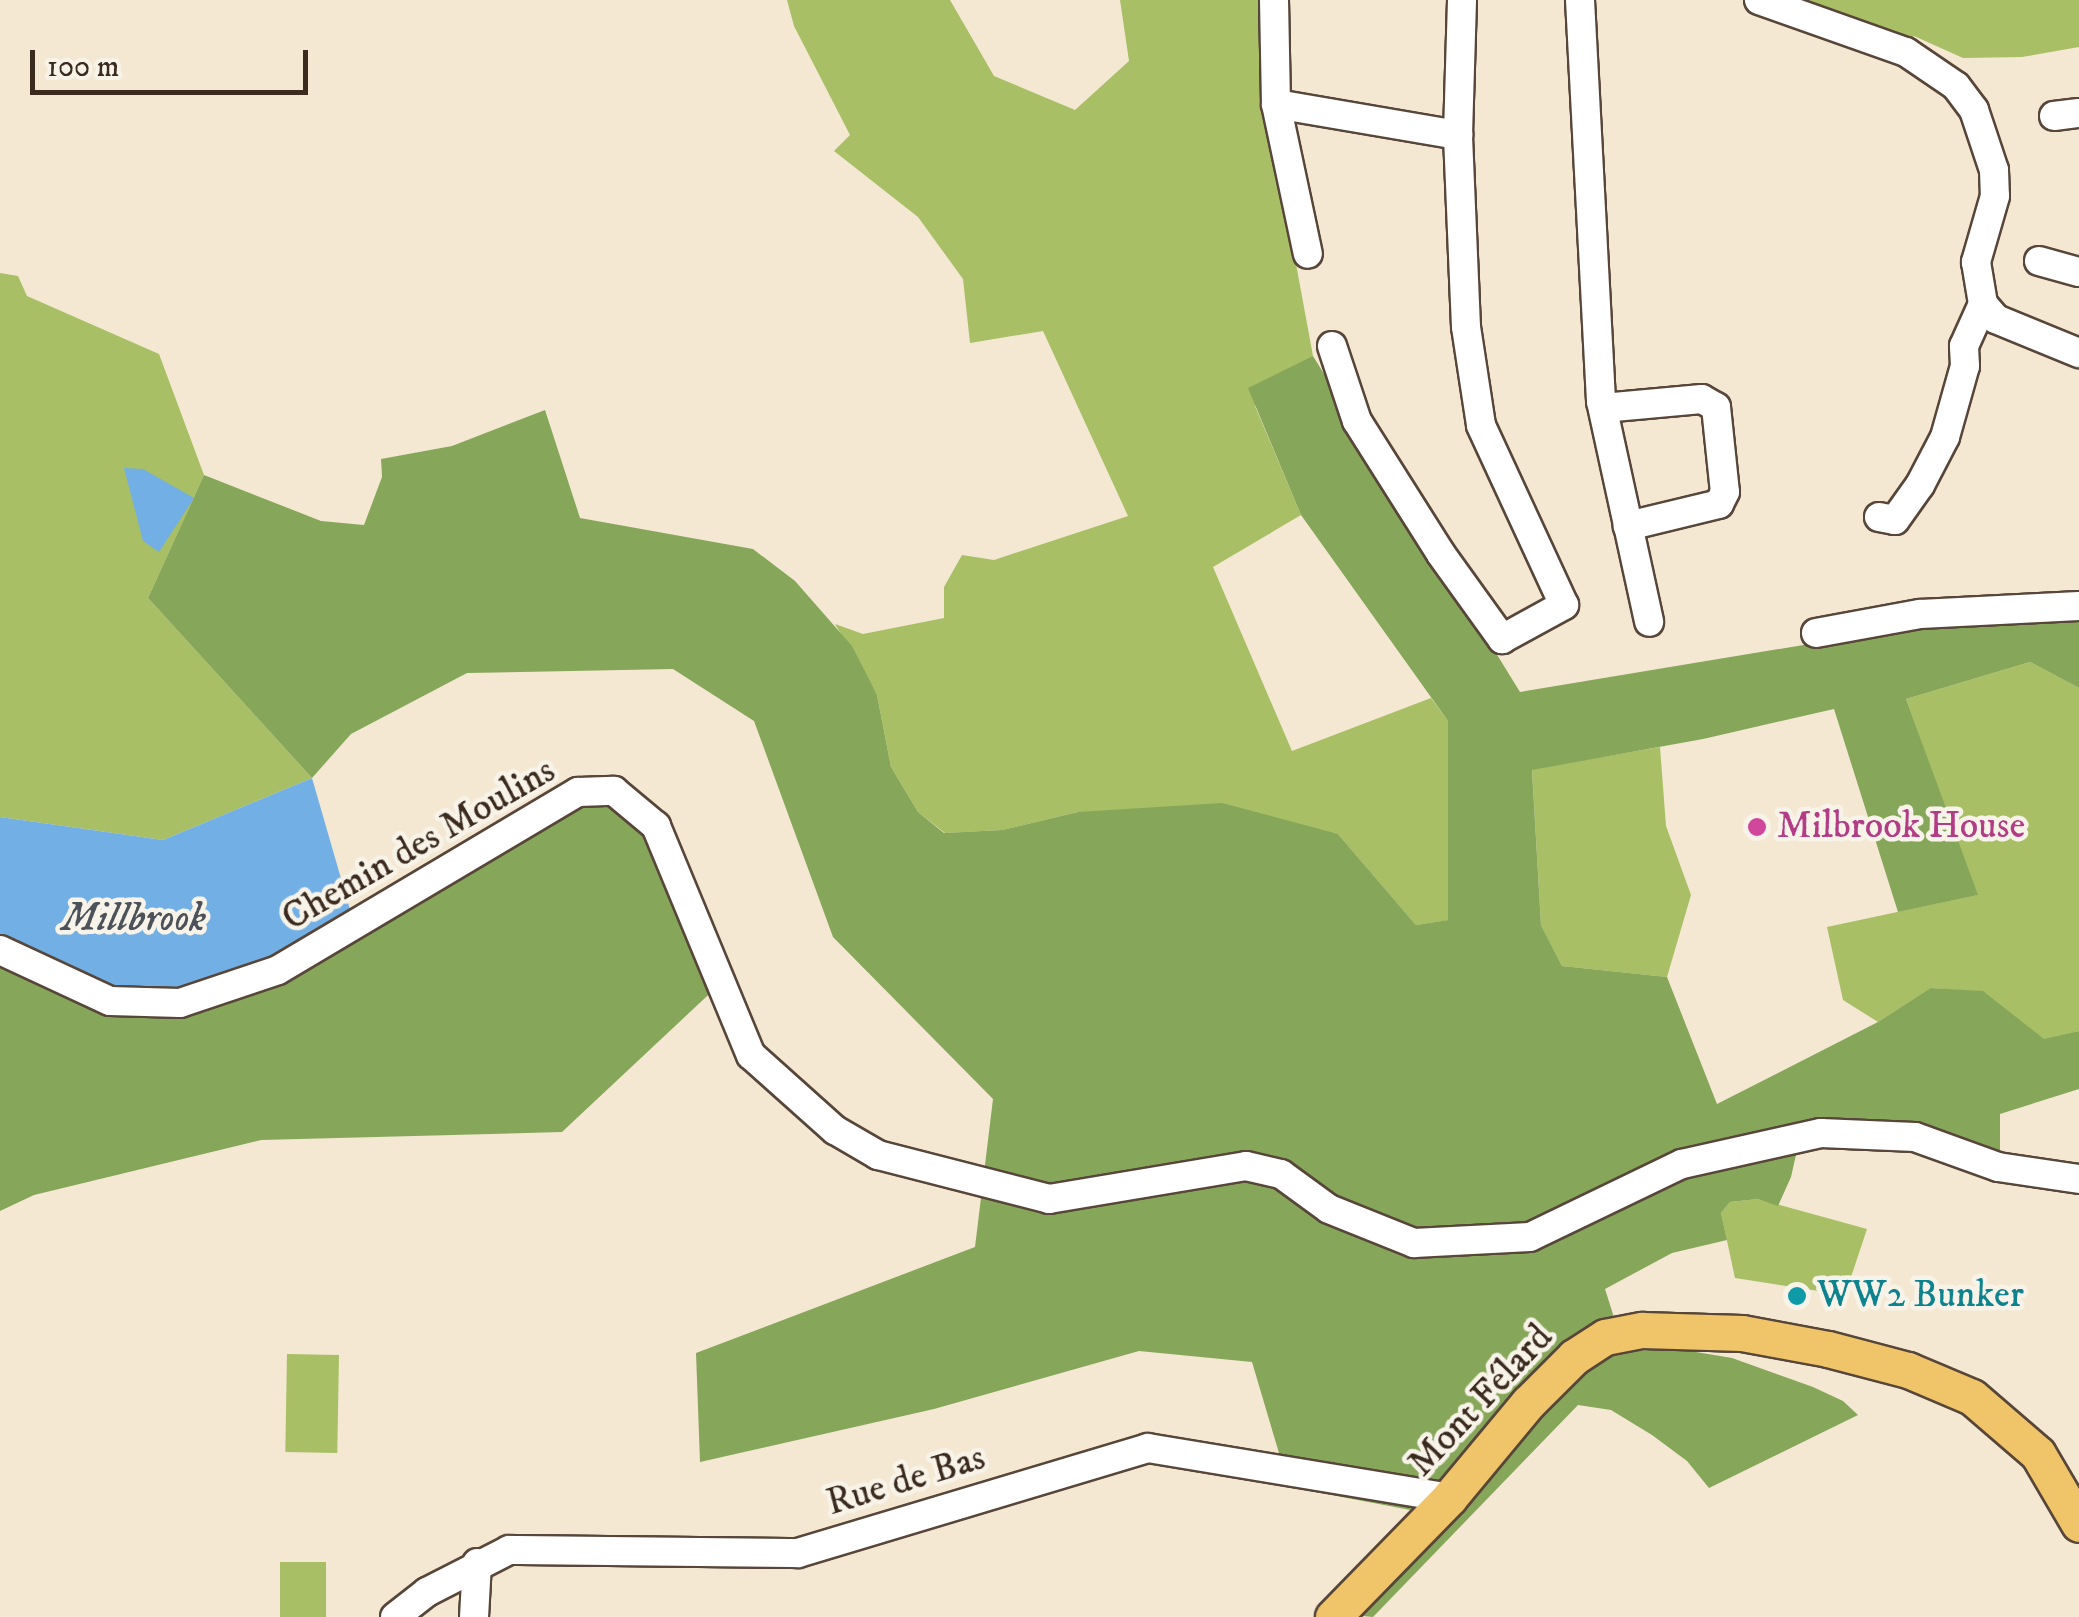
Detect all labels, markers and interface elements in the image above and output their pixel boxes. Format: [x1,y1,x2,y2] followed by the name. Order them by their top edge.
[35,30,312,92] scale bar
[47,49,119,86] text: 100 m
[274,748,564,942] street label: Chemin des Moulins
[1777,804,2025,850] place label: Milbrook House
[1746,816,1768,838] marker: Milbrook House
[62,895,206,943] water label: Millbrook
[1817,1273,2024,1319] place label: WW2 Bunker
[1786,1285,1808,1307] marker: WW2 Bunker
[1399,1316,1563,1486] street label: Mont Félard
[821,1435,991,1527] street label: Rue de Bas

